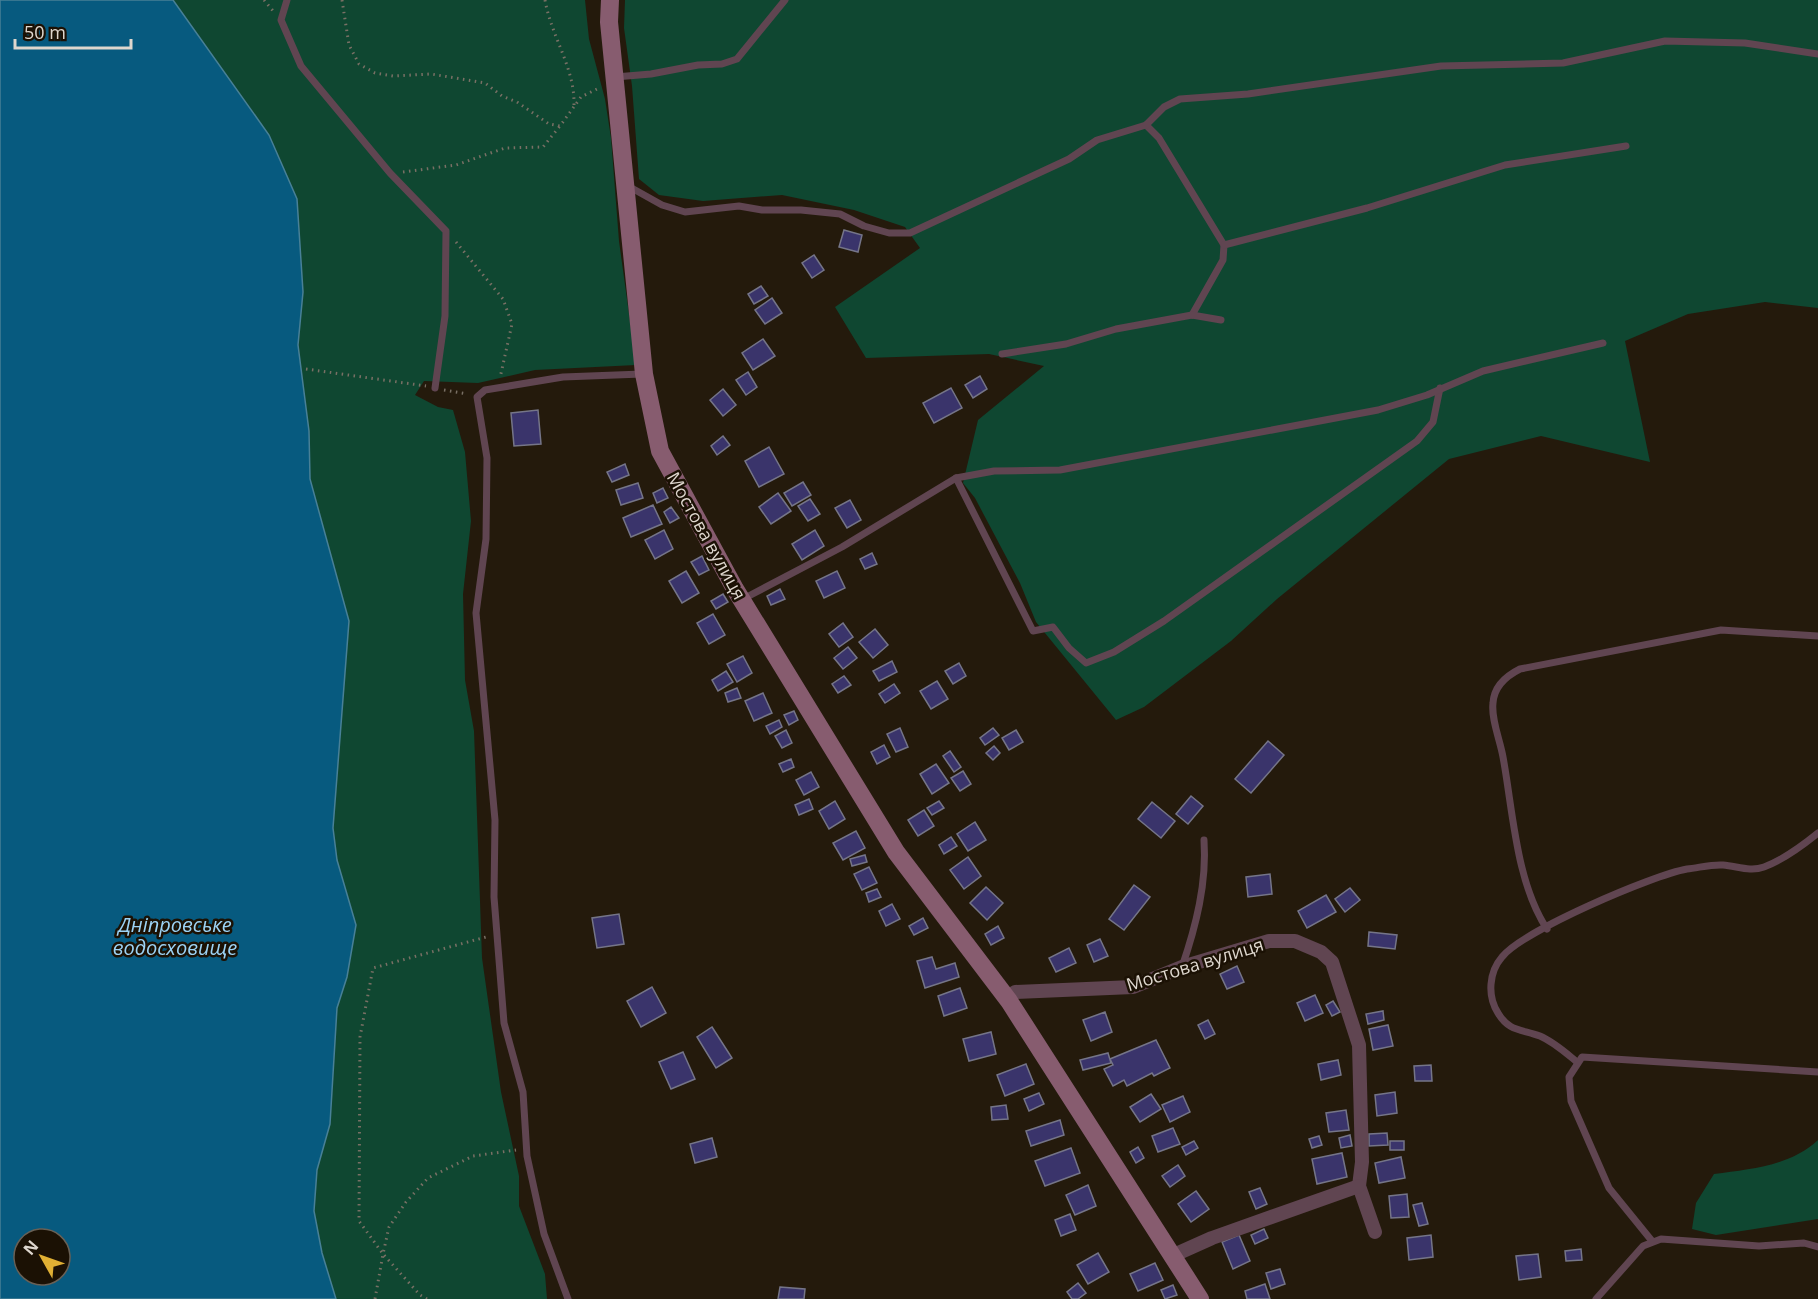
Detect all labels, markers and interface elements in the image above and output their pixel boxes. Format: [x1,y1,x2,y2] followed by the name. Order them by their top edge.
[15,12,130,50] scale bar
[24,20,66,44] text: 50 m
[662,467,752,604] street label: Мостова вулиця
[113,911,237,961] water label: Дніпровське водосховище
[1123,932,1266,996] street label: Мостова вулиця
[12,1227,72,1287] north arrow
[18,1235,43,1259] text: N

